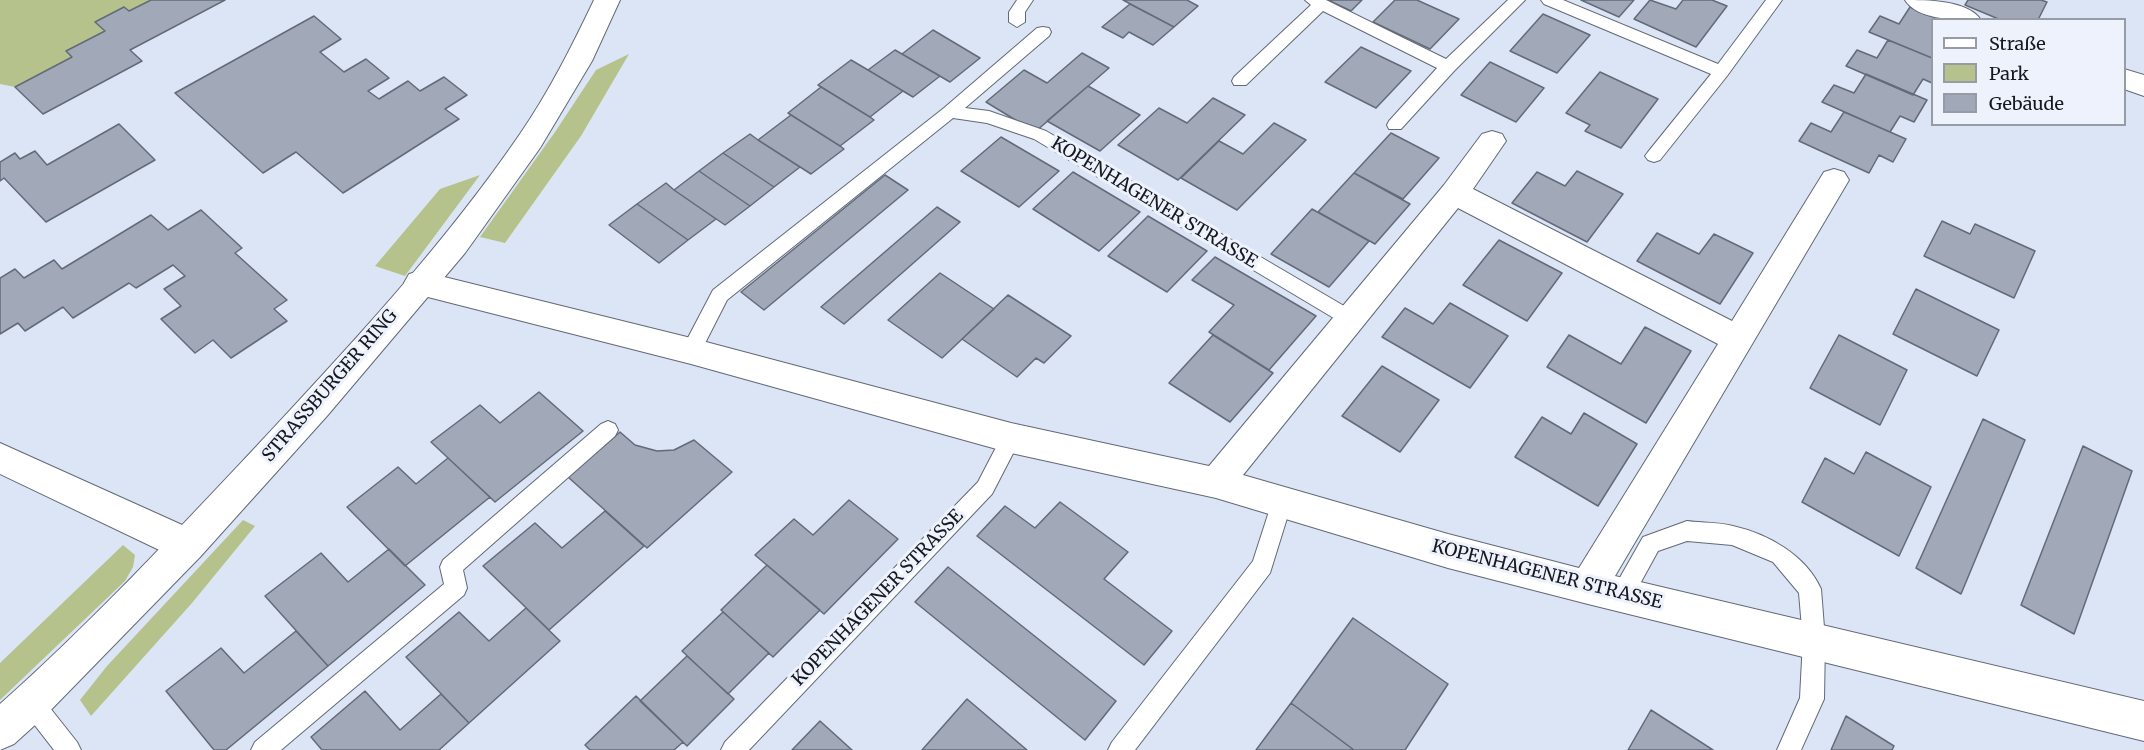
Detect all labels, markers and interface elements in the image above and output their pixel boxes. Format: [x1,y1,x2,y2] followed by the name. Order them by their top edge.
[1931,18,2126,126] legend
[1989,32,2046,55] text: Straße
[1989,62,2029,85] text: Park
[1989,92,2064,115] text: Gebäude
[1047,133,1261,273] street label: KOPENHAGENER STRASSE
[258,305,402,467] street label: STRASSBURGER RING
[788,505,968,691] street label: KOPENHAGENER STRASSE
[1430,536,1664,614] street label: KOPENHAGENER STRASSE

